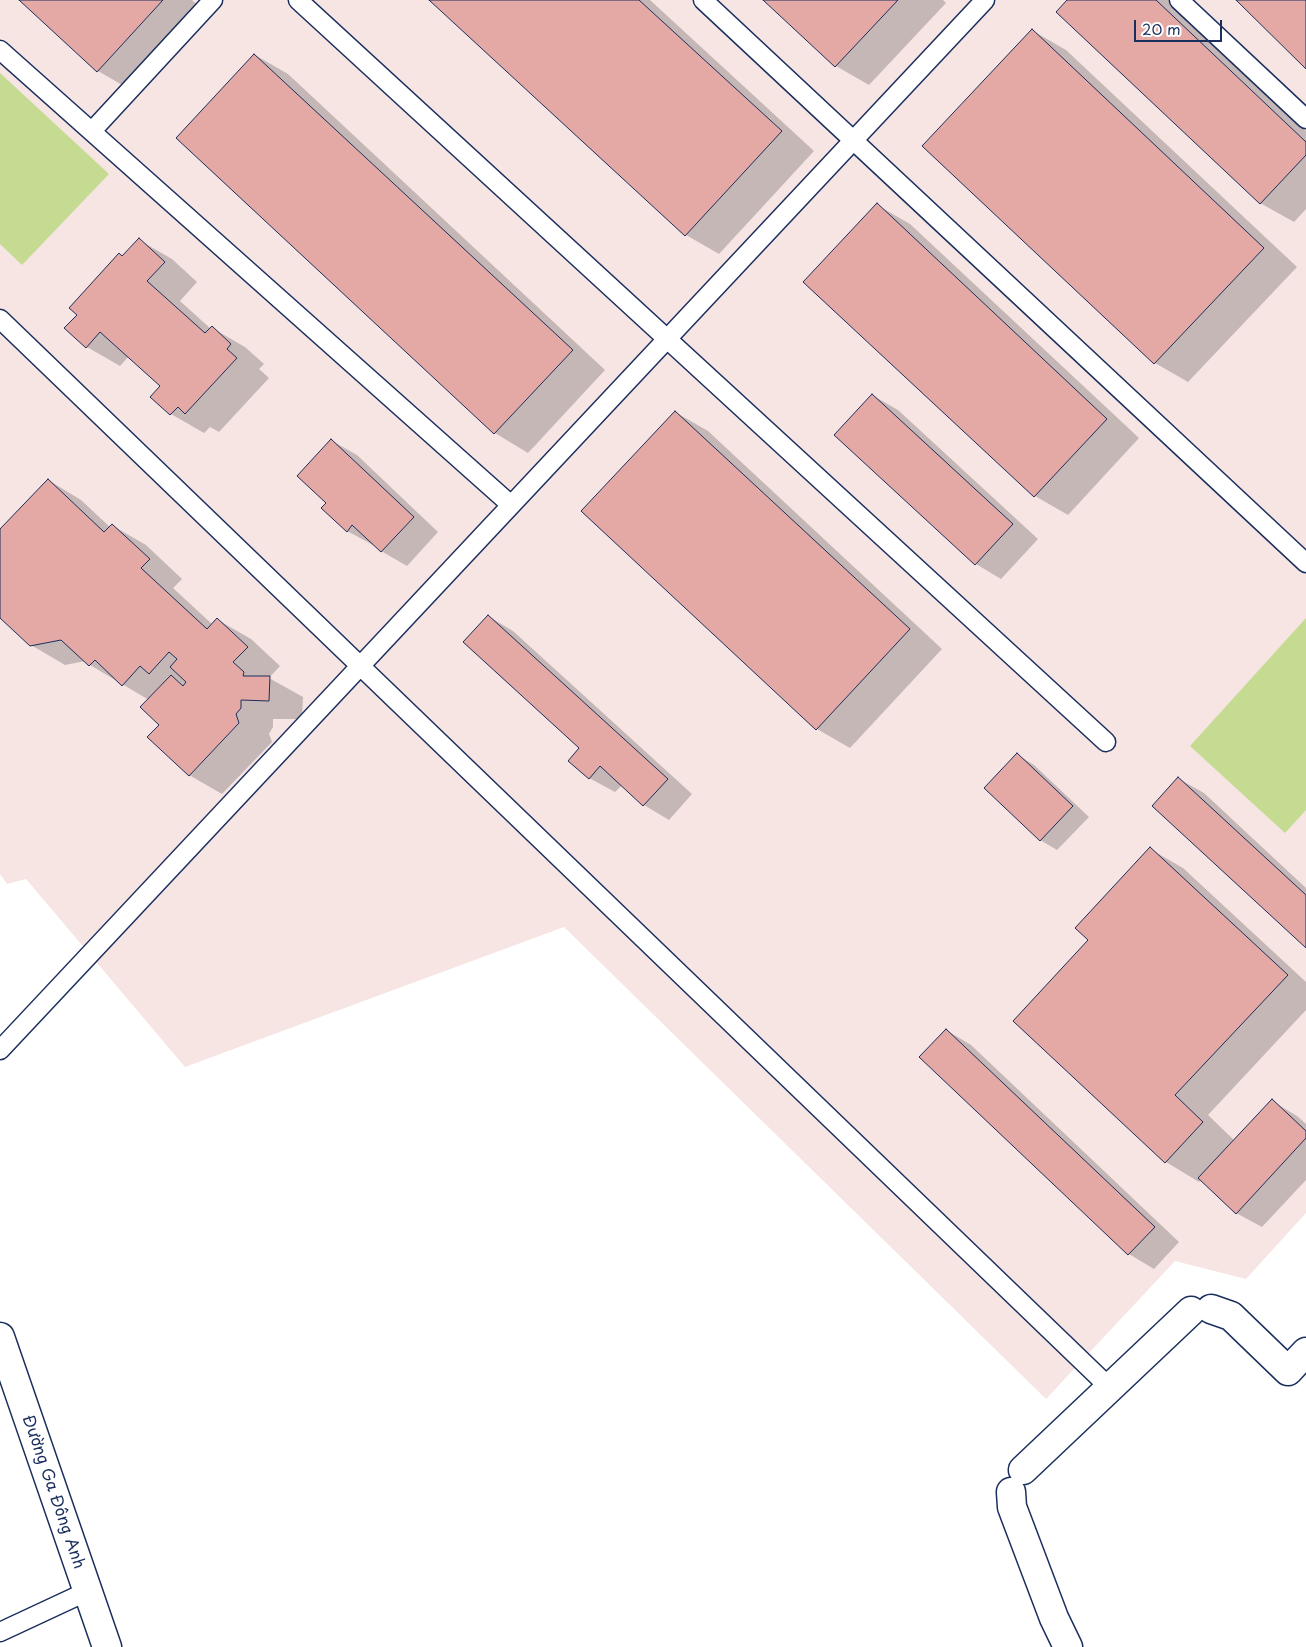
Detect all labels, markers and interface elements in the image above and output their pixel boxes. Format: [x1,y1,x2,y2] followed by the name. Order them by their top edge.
[1136,10,1224,42] scale bar
[1142,17,1181,40] text: 20 m
[18,1413,88,1571] street label: Đường Ga Đông Anh

